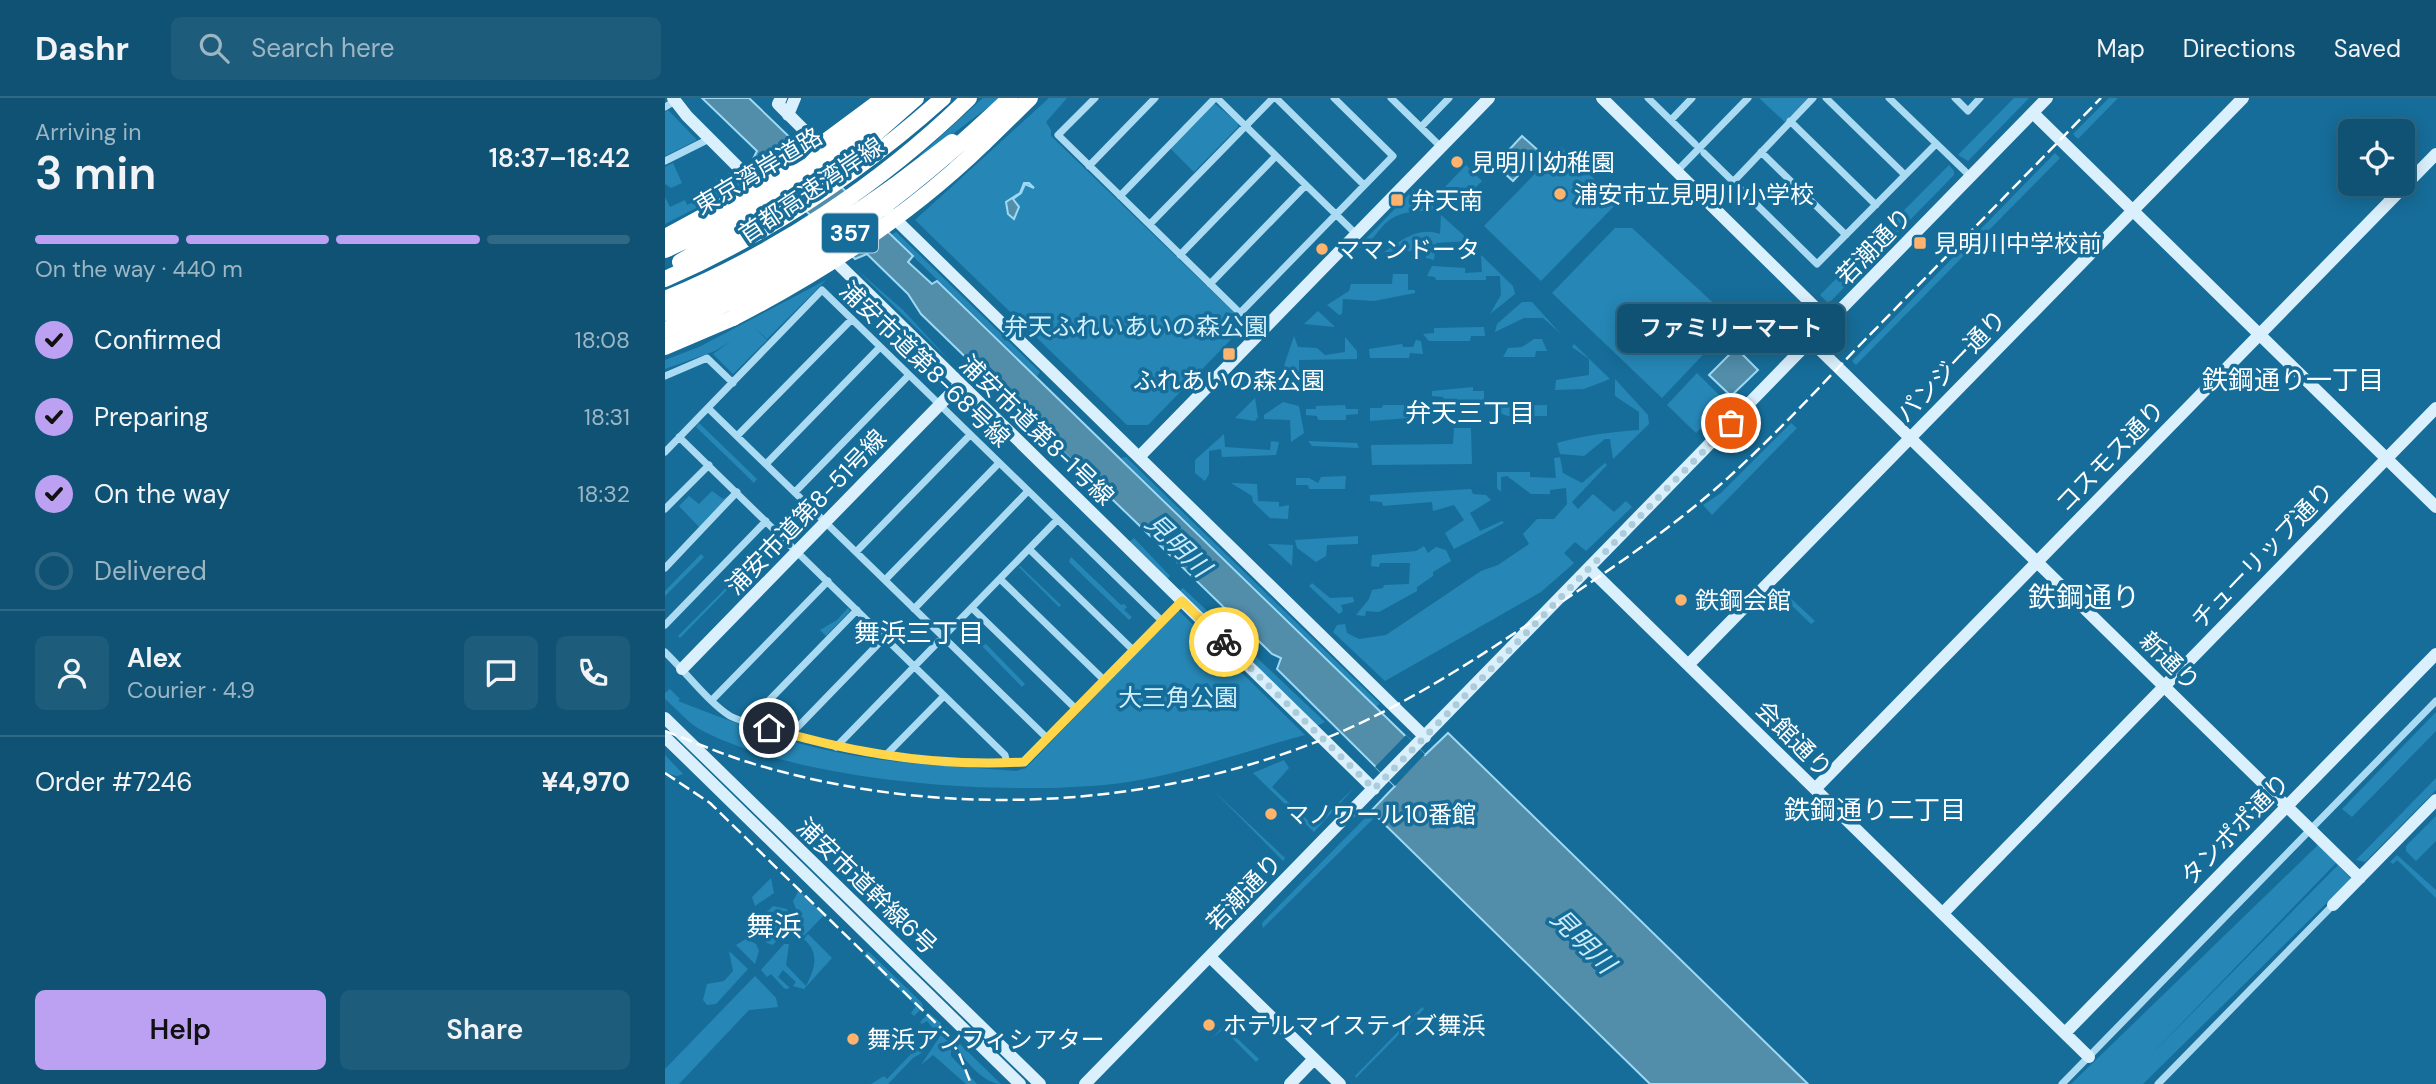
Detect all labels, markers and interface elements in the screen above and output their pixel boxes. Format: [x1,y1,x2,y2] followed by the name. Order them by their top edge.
[171,17,661,80] search box
[35,27,129,70] text: Dashr
[195,29,233,67] icon: search
[251,31,395,65] text: Search here
[2097,33,2145,64] text: Map
[2183,33,2296,64] text: Directions
[2334,33,2401,64] text: Saved
[35,117,141,147] text: Arriving in
[2338,119,2415,196] map controls
[2338,119,2415,196] button: locate
[688,121,828,221] street label: 東京湾岸道路
[733,130,889,250] street label: 首都高速湾岸線
[489,141,630,175] text: 18:37–18:42
[35,143,156,203] text: 3 min
[1471,147,1615,178] place label: 見明川幼稚園
[1449,154,1465,170] marker: 見明川幼稚園
[1574,179,1814,210] place label: 浦安市立見明川小学校
[1411,185,1483,216] place label: 弁天南
[1552,186,1568,202] marker: 浦安市立見明川小学校
[1389,192,1405,208] marker: 弁天南
[1830,201,1918,291] street label: 若潮通り
[822,214,878,252] road number: 357
[1934,228,2102,259] place label: 見明川中学校前
[1336,234,1480,265] place label: ママンドータ
[1912,235,1928,251] marker: 見明川中学校前
[1314,241,1330,257] marker: ママンドータ
[35,254,243,284] text: On the way · 440 m
[833,275,1017,453] street label: 浦安市道第8-68号線
[1889,303,2013,429] street label: パンジー通り
[1617,304,1845,353] callout: ファミリーマート
[1004,311,1268,342] park label: 弁天ふれいあいの森公園
[1639,313,1823,343] text: ファミリーマート
[35,321,73,359] icon: check
[94,323,221,357] text: Confirmed
[574,325,630,355] text: 18:08
[1221,346,1237,362] marker: ふれあいの森公園
[953,348,1121,512] street label: 浦安市道第8-1号線
[2202,363,2384,397] district label: 鉄鋼通り一丁目
[1133,365,1325,396] place label: ふれあいの森公園
[1701,393,1761,453] pin
[2049,393,2171,519] street label: コスモス通り
[1405,396,1535,430] district label: 弁天三丁目
[35,398,73,436] icon: check
[94,400,209,434] text: Preparing
[584,402,630,432] text: 18:31
[1712,404,1750,442] icon: bag
[719,423,893,601] street label: 浦安市道第8-51号線
[35,475,73,513] icon: check
[2184,475,2340,635] street label: チューリップ通り
[94,477,230,511] text: On the way
[577,479,630,509] text: 18:32
[1138,506,1220,586] water label: 見明川
[94,554,207,588] text: Delivered
[2028,579,2140,616] district label: 鉄鋼通り
[1695,585,1791,616] place label: 鉄鋼会館
[1673,592,1689,608] marker: 鉄鋼会館
[1189,607,1259,677] courier
[854,616,984,650] district label: 舞浜三丁目
[1205,623,1243,661] icon: bike
[2133,625,2207,697] street label: 新通り
[35,636,109,710] button: person
[464,636,538,710] button: chat
[556,636,630,710] button: phone
[127,641,182,675] text: Alex
[127,675,255,705] text: Courier · 4.9
[1118,682,1238,713] park label: 大三角公園
[1749,694,1839,784] street label: 会館通り
[739,698,799,758] pin
[750,709,788,747] icon: home
[35,765,193,799] text: Order #7246
[541,765,630,799] text: ¥4,970
[2174,766,2296,892] street label: タンポポ通り
[1784,793,1966,827] district label: 鉄鋼通り二丁目
[1285,799,1476,830] place label: マノワール10番館
[1263,806,1279,822] marker: マノワール10番館
[790,811,944,961] street label: 浦安市道幹線6号
[1200,847,1288,937] street label: 若潮通り
[1543,901,1625,983] water label: 見明川
[746,908,802,945] district label: 舞浜
[35,990,326,1070] button: Help
[340,990,630,1070] button: Share
[1223,1010,1486,1041] place label: ホテルマイステイズ舞浜
[1201,1017,1217,1033] marker: ホテルマイステイズ舞浜
[867,1024,1105,1055] place label: 舞浜アンフィシアター
[845,1031,861,1047] marker: 舞浜アンフィシアター

